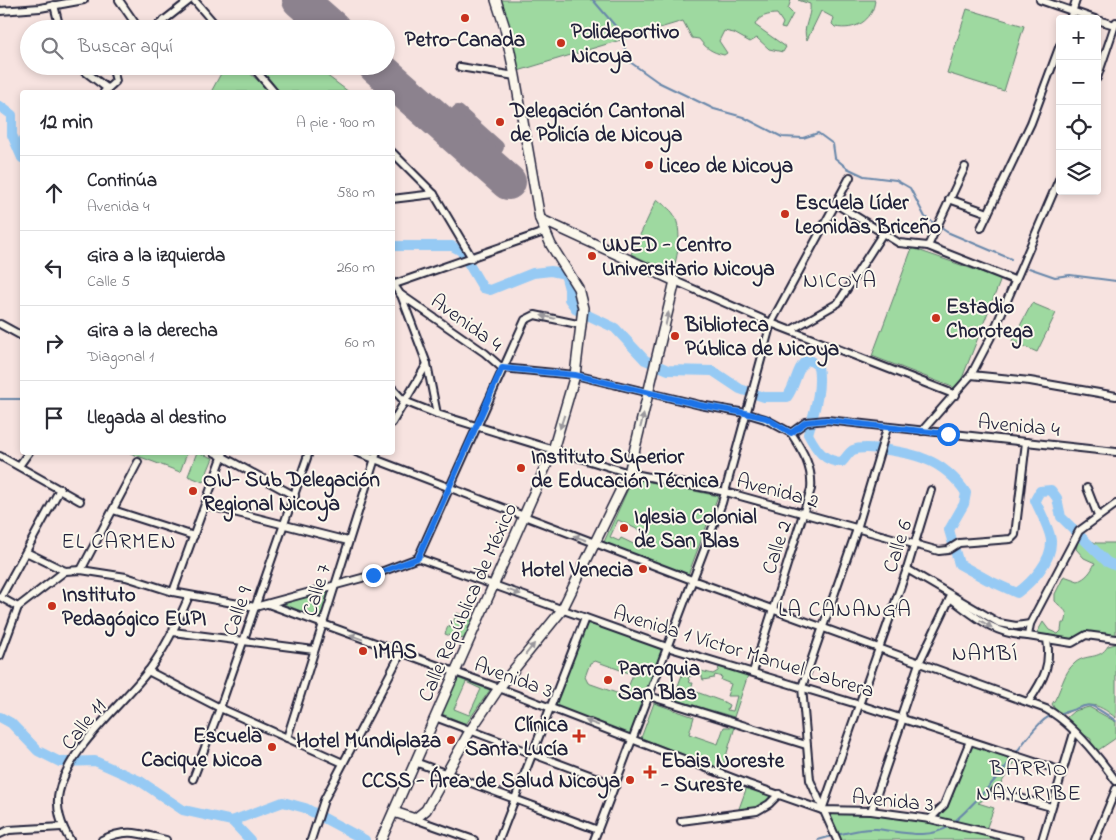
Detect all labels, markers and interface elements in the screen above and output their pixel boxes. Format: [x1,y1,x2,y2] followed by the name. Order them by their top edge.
[459,12,471,24] marker: Petro-Canada
[1056,15,1101,195] map controls
[1056,15,1101,60] button: +
[571,18,680,74] place label: Polideportivo Nicoya
[20,20,395,75] search box
[405,26,525,56] place label: Petro-Canada
[38,34,66,62] icon: search
[78,34,173,61] text: Buscar aquí
[555,37,567,49] marker: Polideportivo Nicoya
[1056,60,1101,105] button: −
[509,97,685,153] place label: Delegación Cantonal de Policía de Nicoya
[1056,105,1101,150] button: locate
[40,108,93,138] text: 12 min
[296,111,375,135] text: A pie · 900 m
[494,116,506,128] marker: Delegación Cantonal de Policía de Nicoya
[1056,150,1101,195] button: layers
[659,152,793,184] place label: Liceo de Nicoya
[643,159,655,171] marker: Liceo de Nicoya
[87,168,157,195] text: Continúa
[40,179,68,207] icon: ahead
[337,181,375,205] text: 580 m
[795,189,941,243] place label: Escuela Líder Leonidas Briceño
[87,195,150,219] text: Avenida 4
[779,208,791,220] marker: Escuela Líder Leonidas Briceño
[602,231,775,287] place label: UNED - Centro Universitario Nicoya
[87,243,225,270] text: Gira a la izquierda
[586,250,598,262] marker: UNED - Centro Universitario Nicoya
[40,254,68,282] icon: left
[337,256,375,280] text: 260 m
[803,266,877,298] district label: NICOYA
[87,270,130,294] text: Calle 5
[424,287,508,360] street label: Avenida 4
[946,293,1033,349] place label: Estadio Chorotega
[684,311,839,367] place label: Biblioteca Pública de Nicoya
[663,312,671,327] one-way arrow
[930,312,942,324] marker: Estadio Chorotega
[540,313,555,321] one-way arrow
[87,318,218,345] text: Gira a la derecha
[40,329,68,357] icon: right
[669,330,681,342] marker: Biblioteca Pública de Nicoya
[345,331,375,355] text: 60 m
[87,345,154,369] text: Diagonal 1
[40,404,68,432] icon: arrive
[87,405,226,432] text: Llegada al destino
[976,408,1062,446] street label: Avenida 4
[639,413,647,428] one-way arrow
[557,415,565,430] one-way arrow
[937,423,960,446] route start
[531,443,719,497] place label: Instituto Superior de Educación Técnica
[515,462,527,474] marker: Instituto Superior de Educación Técnica
[203,466,380,522] place label: OIJ- Sub Delegación Regional Nicoya
[733,467,822,517] street label: Avenida 2
[187,485,199,497] marker: OIJ- Sub Delegación Regional Nicoya
[411,499,526,707] street label: Calle República de México
[634,503,757,557] place label: Iglesia Colonial de San Blas
[876,516,921,577] street label: Calle 6
[755,517,801,578] street label: Calle 2
[618,522,630,534] marker: Iglesia Colonial de San Blas
[61,527,177,559] district label: EL CARMEN
[573,534,588,541] one-way arrow
[521,556,633,586] place label: Hotel Venecia
[296,560,340,620] street label: Calle 7
[637,563,649,575] marker: Hotel Venecia
[362,564,385,587] route end
[62,581,206,637] place label: Instituto Pedagógico EUPI
[216,582,262,641] street label: Calle 9
[506,589,521,596] one-way arrow
[778,595,912,627] district label: LA CANANGA
[609,599,878,707] street label: Avenida 1 Víctor Manuel Cabrera
[46,600,58,612] marker: Instituto Pedagógico EUPI
[979,619,993,629] one-way arrow
[349,633,364,640] one-way arrow
[373,638,418,668] place label: IMAS
[952,639,1018,671] district label: NAMBÍ
[524,643,535,656] one-way arrow
[357,645,369,657] marker: IMAS
[470,651,557,707] street label: Avenida 3
[618,655,700,709] place label: Parroquia San Blas
[602,674,614,686] marker: Parroquia San Blas
[55,693,115,757] street label: Calle 11
[465,711,568,765] place label: Clínica Santa Lucía
[584,719,599,727] one-way arrow
[141,722,262,776] place label: Escuela Cacique Nicoa
[296,727,441,757] place label: Hotel Mundiplaza
[572,729,586,743] marker: Clínica Santa Lucía
[445,734,457,746] marker: Hotel Mundiplaza
[266,741,278,753] marker: Escuela Cacique Nicoa
[660,747,785,801] place label: Ebais Noreste - Sureste
[976,754,1082,811] district label: BARRIO NAYURIBE
[643,765,657,779] marker: Ebais Noreste - Sureste
[362,766,620,799] place label: CCSS - Área de Salud Nicoya
[624,774,636,786] marker: CCSS - Área de Salud Nicoya
[850,783,935,821] street label: Avenida 3

